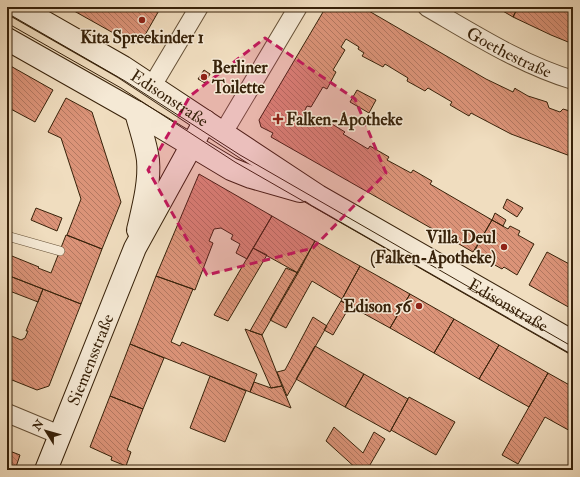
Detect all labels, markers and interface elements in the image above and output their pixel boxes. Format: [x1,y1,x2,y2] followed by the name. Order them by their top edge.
[137,15,147,25] marker: Kita Spreekinder 1
[463,22,555,82] street label: Goethestraße
[80,27,204,49] place label: Kita Spreekinder 1
[211,57,268,98] place label: Berliner Toilette
[127,65,213,131] street label: Edisonstraße
[199,72,209,82] marker: Berliner Toilette
[286,109,403,131] place label: Falken-Apotheke
[273,114,283,124] marker: Falken-Apotheke
[370,227,497,269] place label: Villa Deul (Falken-Apotheke)
[499,242,509,252] marker: Villa Deul (Falken-Apotheke)
[464,274,552,336] street label: Edisonstraße
[344,296,412,317] place label: Edison 56
[414,301,424,311] marker: Edison 56
[63,311,118,408] street label: Siemensstraße
[26,411,66,451] north arrow
[30,417,47,434] text: N

